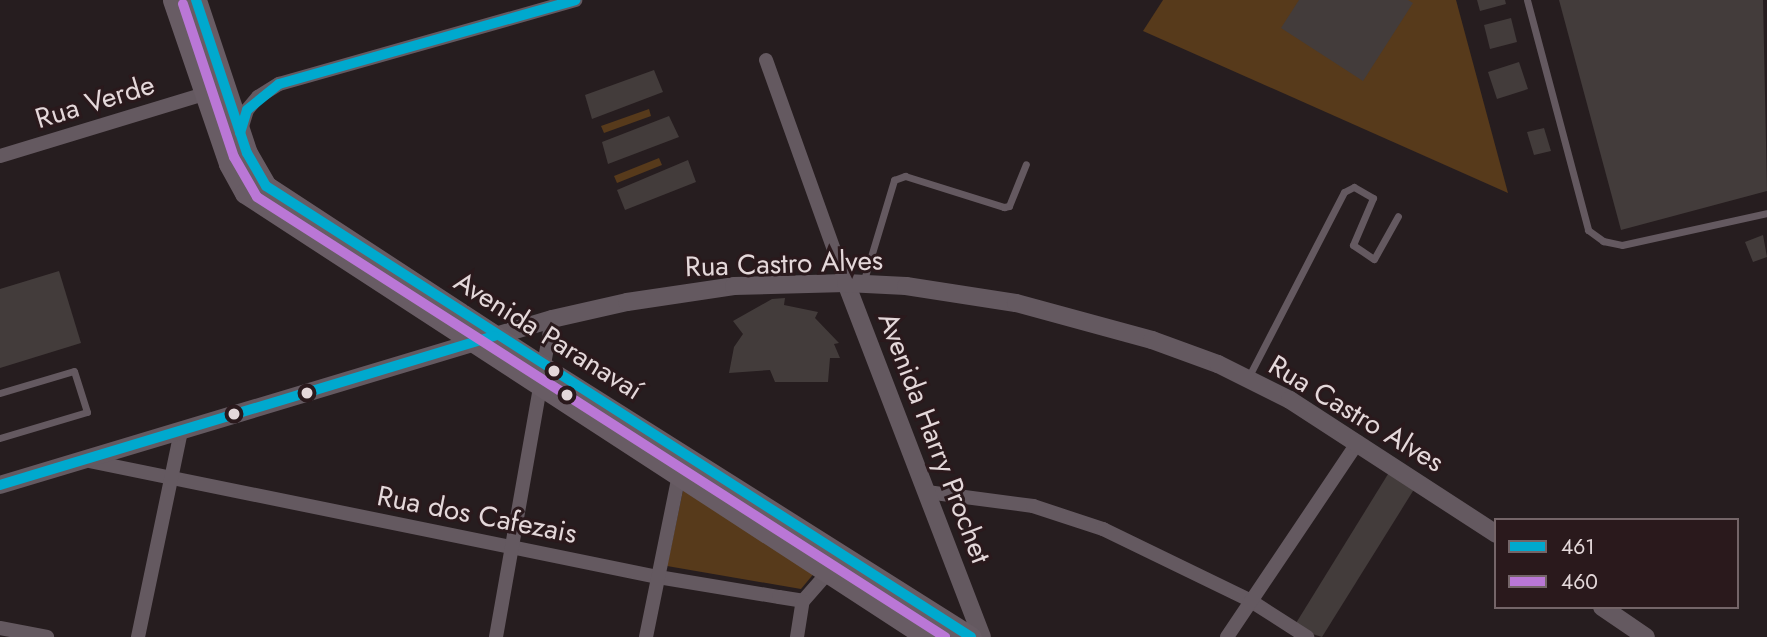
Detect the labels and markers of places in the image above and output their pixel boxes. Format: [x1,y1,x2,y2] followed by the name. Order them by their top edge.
[547,364,561,378] unlabelled marker
[300,386,314,400] unlabelled marker
[560,388,574,402] unlabelled marker
[227,407,241,421] unlabelled marker

